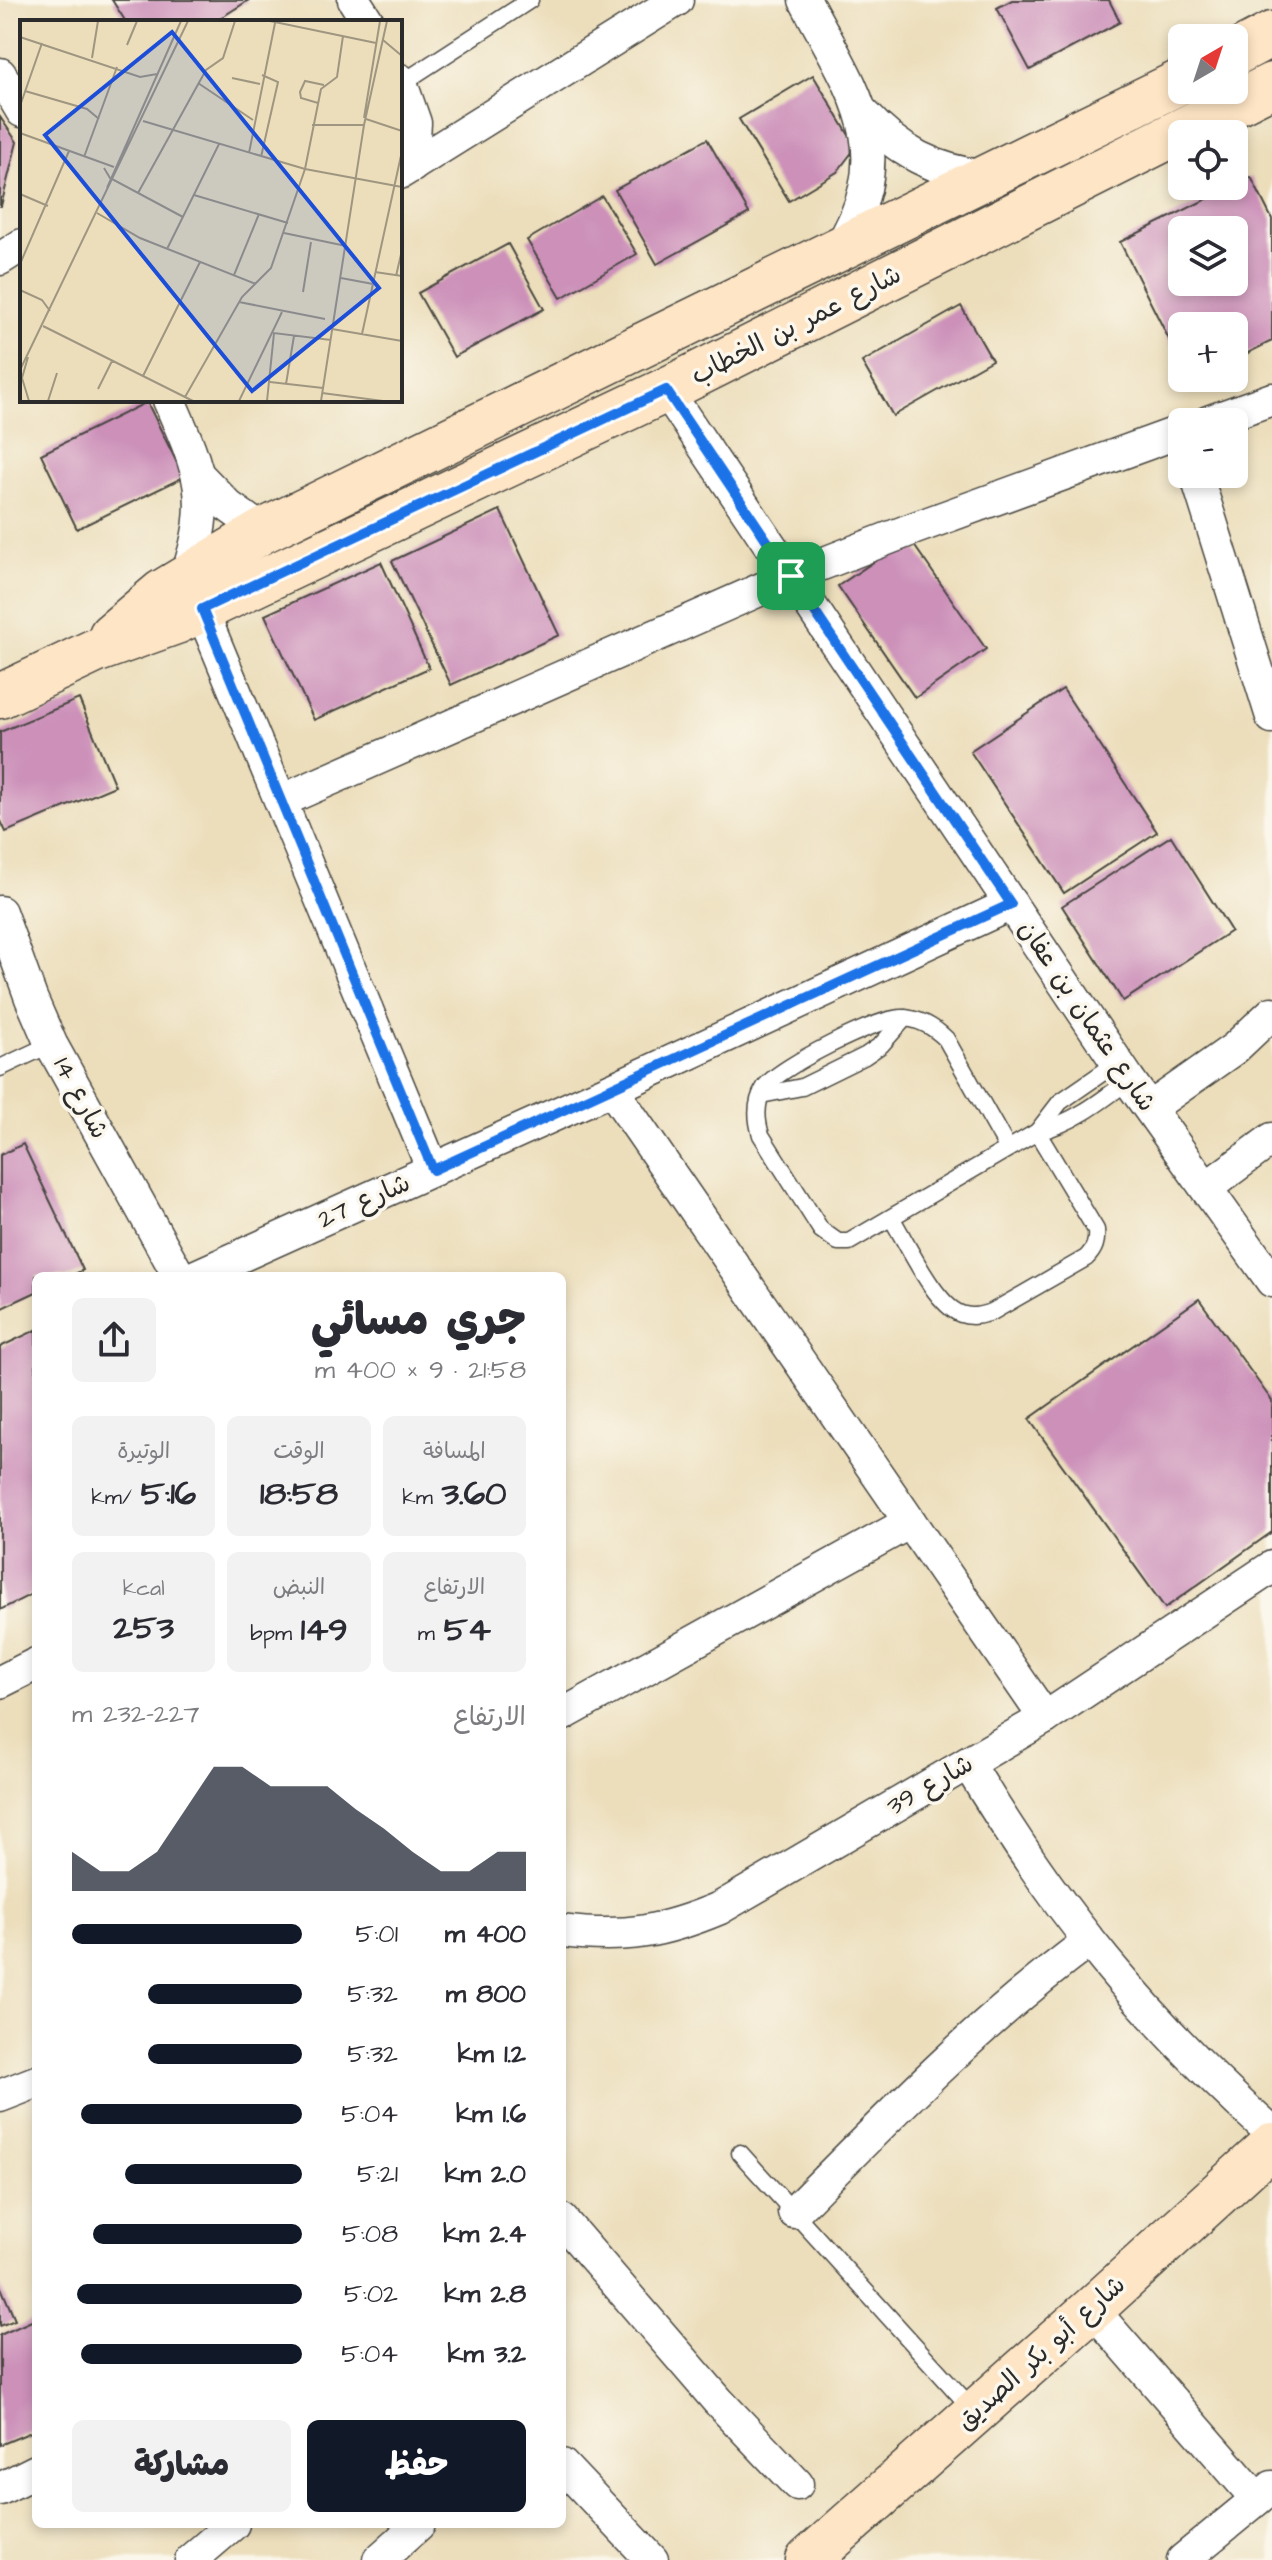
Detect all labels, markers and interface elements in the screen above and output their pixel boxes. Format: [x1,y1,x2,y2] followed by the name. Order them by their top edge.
[20,20,402,402] inset map
[1168,24,1248,104] north arrow
[1168,24,1248,488] map controls
[1168,120,1248,200] button: locate
[1168,216,1248,296] button: layers
[685,256,907,394] street label: شارع عمر بن الخطاب
[1168,312,1248,392] button: +
[1168,408,1248,488] button: −
[757,542,825,610] pin
[769,554,813,598] icon: arrive
[1010,913,1164,1119] street label: شارع عثمان بن عفان
[45,1051,117,1145] street label: شارع 14
[312,1165,416,1237] street label: شارع 27
[311,1291,526,1352] text: جري مسائي
[72,1298,156,1382] button: share
[315,1352,526,1388] text: 21:58 · 9 × 400 m
[117,1436,170,1467] text: الوتيرة
[273,1436,325,1467] text: الوقت
[423,1436,486,1467] text: المسافة
[141,1470,196,1518] text: 5:16
[260,1470,338,1518] text: 18:58
[442,1470,506,1518] text: 3.60
[91,1482,141,1513] text: /km
[402,1482,442,1513] text: km
[273,1572,325,1603] text: النبض
[423,1572,485,1603] text: الارتفاع
[123,1573,165,1604] text: kcal
[113,1604,174,1652] text: 253
[301,1606,348,1654] text: 149
[444,1606,491,1654] text: 54
[250,1618,301,1649] text: bpm
[418,1618,444,1649] text: m
[72,1696,200,1732] text: 227–232 m
[453,1699,526,1735] text: الارتفاع
[880,1746,980,1824] street label: شارع 39
[356,1916,398,1952] text: 5:01
[445,1916,526,1952] text: 400 m
[347,1976,398,2012] text: 5:32
[446,1976,526,2012] text: 800 m
[347,2036,398,2072] text: 5:32
[457,2036,526,2072] text: 1.2 km
[341,2096,398,2132] text: 5:04
[456,2096,526,2132] text: 1.6 km
[357,2156,398,2192] text: 5:21
[444,2156,526,2192] text: 2.0 km
[342,2216,398,2252] text: 5:08
[443,2216,526,2252] text: 2.4 km
[949,2267,1133,2439] street label: شارع أبو بكر الصديق
[344,2276,398,2312] text: 5:02
[444,2276,526,2312] text: 2.8 km
[341,2336,398,2372] text: 5:04
[448,2336,526,2372] text: 3.2 km
[72,2420,291,2512] button: مشاركة
[307,2420,526,2512] button: حفظ

